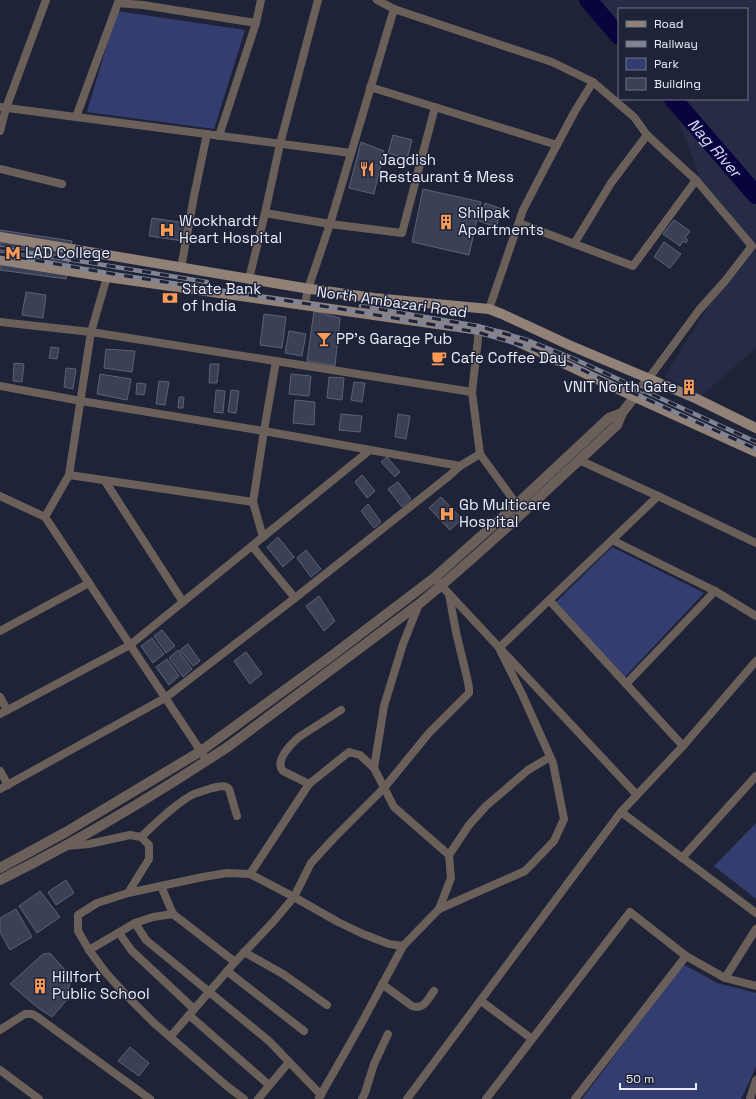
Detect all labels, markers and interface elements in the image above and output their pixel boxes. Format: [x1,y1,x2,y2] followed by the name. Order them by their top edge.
[618,8,748,100] legend
[654,16,683,32] text: Road
[654,36,698,52] text: Railway
[654,56,679,72] text: Park
[654,76,701,92] text: Building
[683,114,747,183] water label: Nag River
[379,150,514,186] place label: Jagdish Restaurant & Mess
[358,160,376,178] restaurant icon: Jagdish Restaurant & Mess
[458,203,544,239] place label: Shilpak Apartments
[179,211,282,247] place label: Wockhardt Heart Hospital
[437,213,455,231] building icon: Shilpak Apartments
[158,221,176,239] hospital icon: Wockhardt Heart Hospital
[25,243,110,262] place label: LAD College
[4,244,22,262] metro station icon: LAD College
[182,279,261,315] place label: State Bank of India
[316,282,468,321] street label: North Ambazari Road
[161,289,179,307] bank icon: State Bank of India
[336,329,452,348] place label: PP's Garage Pub
[315,330,333,348] bar icon: PP's Garage Pub
[451,348,567,367] place label: Cafe Coffee Day
[430,349,448,367] cafe icon: Cafe Coffee Day
[563,377,677,396] place label: VNIT North Gate
[680,378,698,396] building icon: VNIT North Gate
[459,495,551,531] place label: Gb Multicare Hospital
[438,505,456,523] hospital icon: Gb Multicare Hospital
[52,967,150,1003] place label: Hillfort Public School
[31,977,49,995] building icon: Hillfort Public School
[620,1065,696,1091] scale bar
[626,1071,654,1087] text: 50 m

